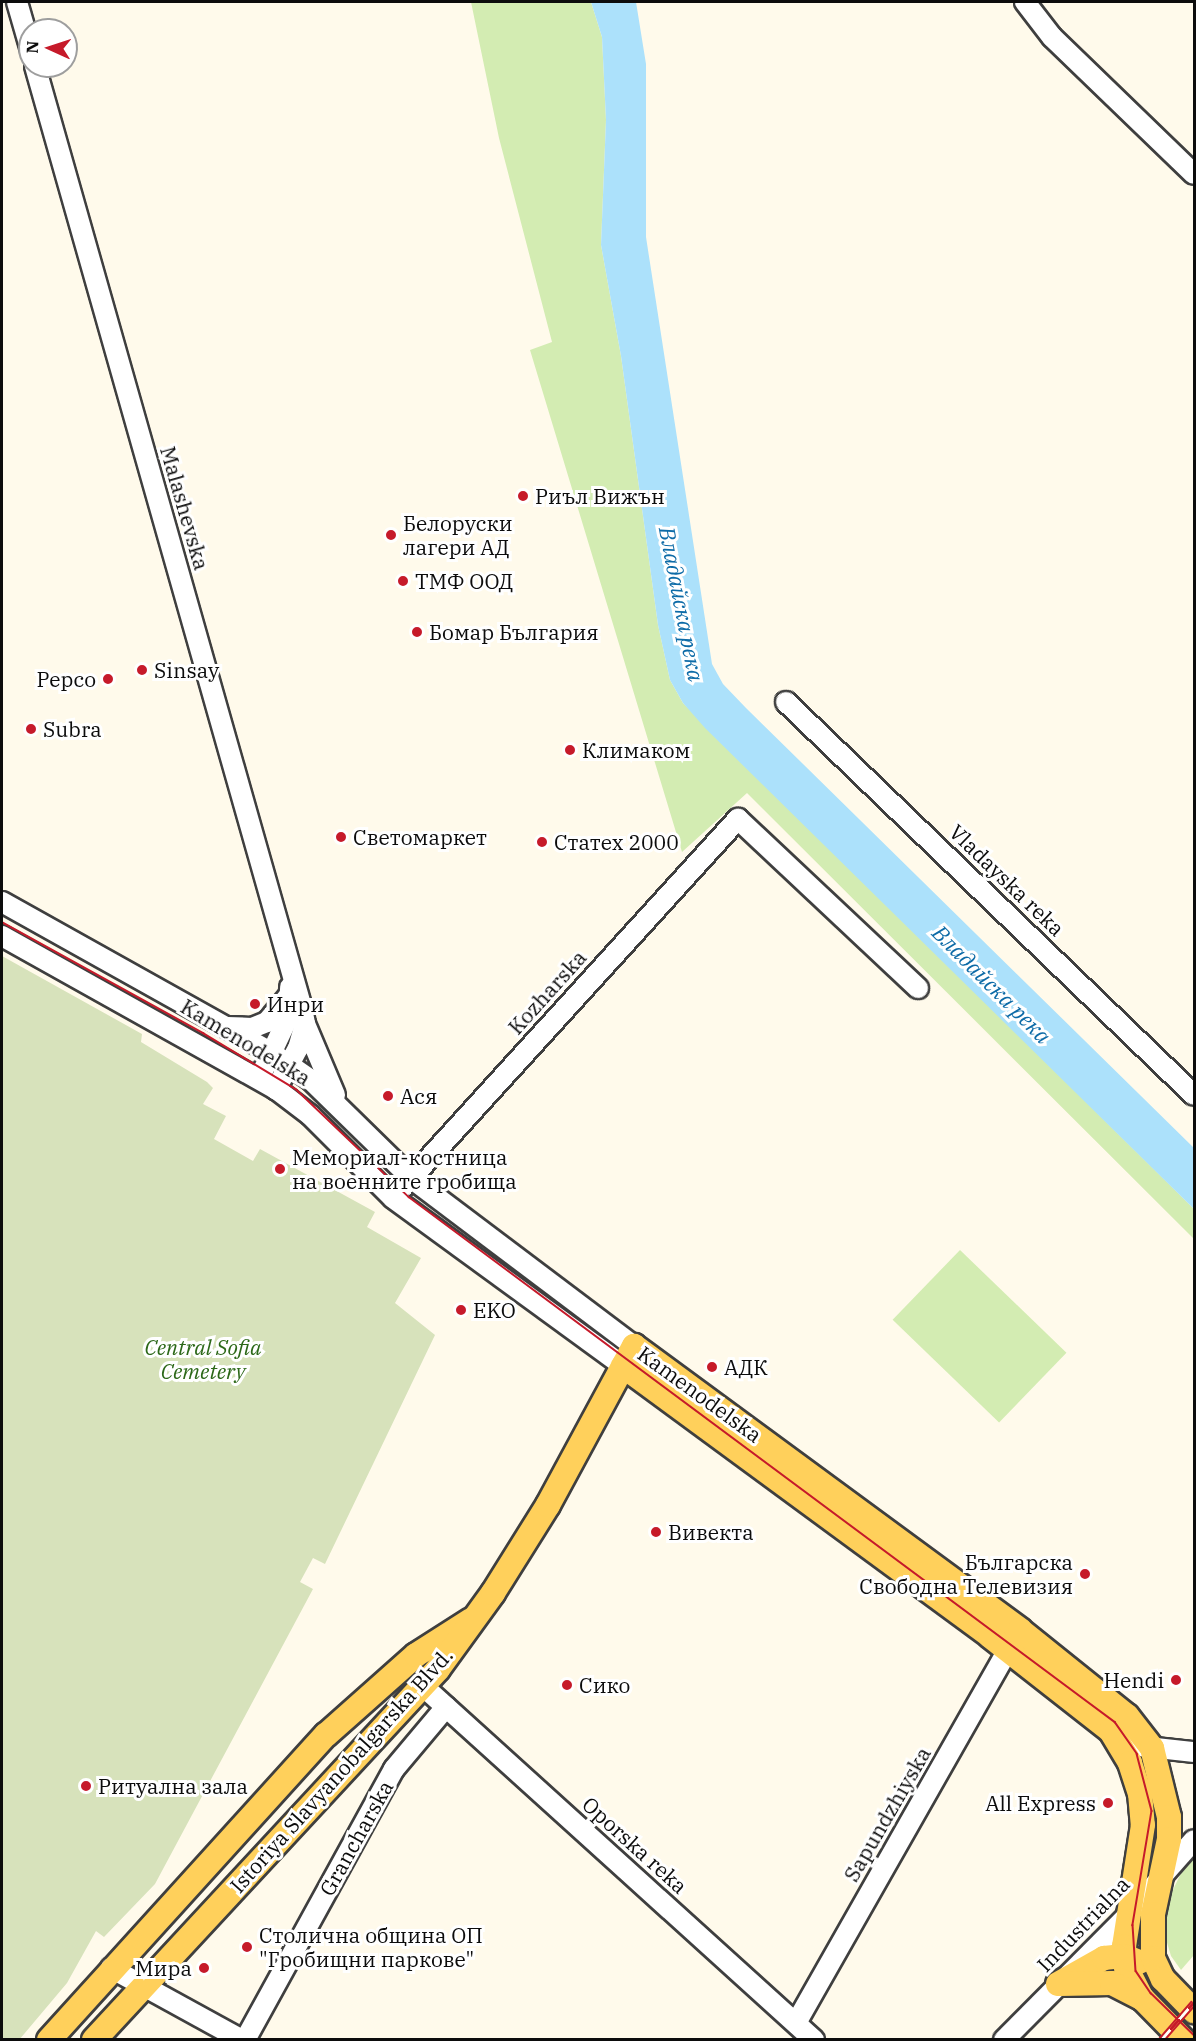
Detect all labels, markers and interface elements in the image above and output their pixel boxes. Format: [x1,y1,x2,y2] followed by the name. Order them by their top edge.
[18,18,78,78] north arrow
[22,40,42,54] text: N
[155,443,215,573] street label: Malashevska
[535,483,665,509] place label: Риъл Вижън
[516,489,530,503] marker: Риъл Вижън
[403,510,513,560] place label: Белоруски лагери АД
[654,524,710,684] water label: Владайска река
[384,528,398,542] marker: Белоруски лагери АД
[415,568,513,594] place label: ТМФ ООД
[396,574,410,588] marker: ТМФ ООД
[429,619,599,645] place label: Бомар България
[410,625,424,639] marker: Бомар България
[154,657,219,683] place label: Sinsay
[135,663,149,677] marker: Sinsay
[36,666,96,692] place label: Pepco
[101,672,115,686] marker: Pepco
[43,716,102,742] place label: Subra
[24,722,38,736] marker: Subra
[582,737,690,763] place label: Климаком
[563,743,577,757] marker: Климаком
[944,819,1070,941] street label: Vladayska reka
[353,824,487,850] place label: Светомаркет
[554,829,679,855] place label: Статех 2000
[334,830,348,844] marker: Светомаркет
[535,835,549,849] marker: Статех 2000
[927,919,1057,1049] water label: Владайска река
[503,945,591,1039] street label: Kozharska
[267,991,324,1017] place label: Инри
[176,993,316,1091] street label: Kamenodelska
[248,997,262,1011] marker: Инри
[400,1083,437,1109] place label: Ася
[381,1089,395,1103] marker: Ася
[292,1144,517,1194] place label: Мемориал-костница на военните гробища
[273,1162,287,1176] marker: Мемориал-костница на военните гробища
[473,1297,516,1323] place label: EKO
[454,1303,468,1317] marker: EKO
[145,1334,261,1384] park label: Central Sofia Cemetery
[633,1341,767,1447] street label: Kamenodelska
[724,1354,768,1380] place label: АДК
[705,1360,719,1374] marker: АДК
[668,1519,754,1545] place label: Вивекта
[649,1525,663,1539] marker: Вивекта
[859,1549,1073,1599] place label: Българска Свободна Телевизия
[1078,1567,1092,1581] marker: Българска Свободна Телевизия
[224,1642,458,1898] street label: Istoriya Slavyanobalgarska Blvd.
[1103,1667,1164,1693] place label: Hendi
[579,1672,630,1698] place label: Сико
[1169,1673,1183,1687] marker: Hendi
[560,1678,574,1692] marker: Сико
[838,1742,936,1886] street label: Sapundzhiyska
[98,1773,248,1799] place label: Ритуална зала
[314,1776,398,1900] street label: Grancharska
[79,1779,93,1793] marker: Ритуална зала
[985,1790,1096,1816] place label: All Express
[577,1791,693,1899] street label: Oporska reka
[1101,1796,1115,1810] marker: All Express
[1031,1871,1135,1977] street label: Industrialna
[259,1922,483,1972] place label: Столична община ОП "Гробищни паркове"
[240,1940,254,1954] marker: Столична община ОП "Гробищни паркове"
[135,1955,192,1981] place label: Мира
[197,1961,211,1975] marker: Мира

